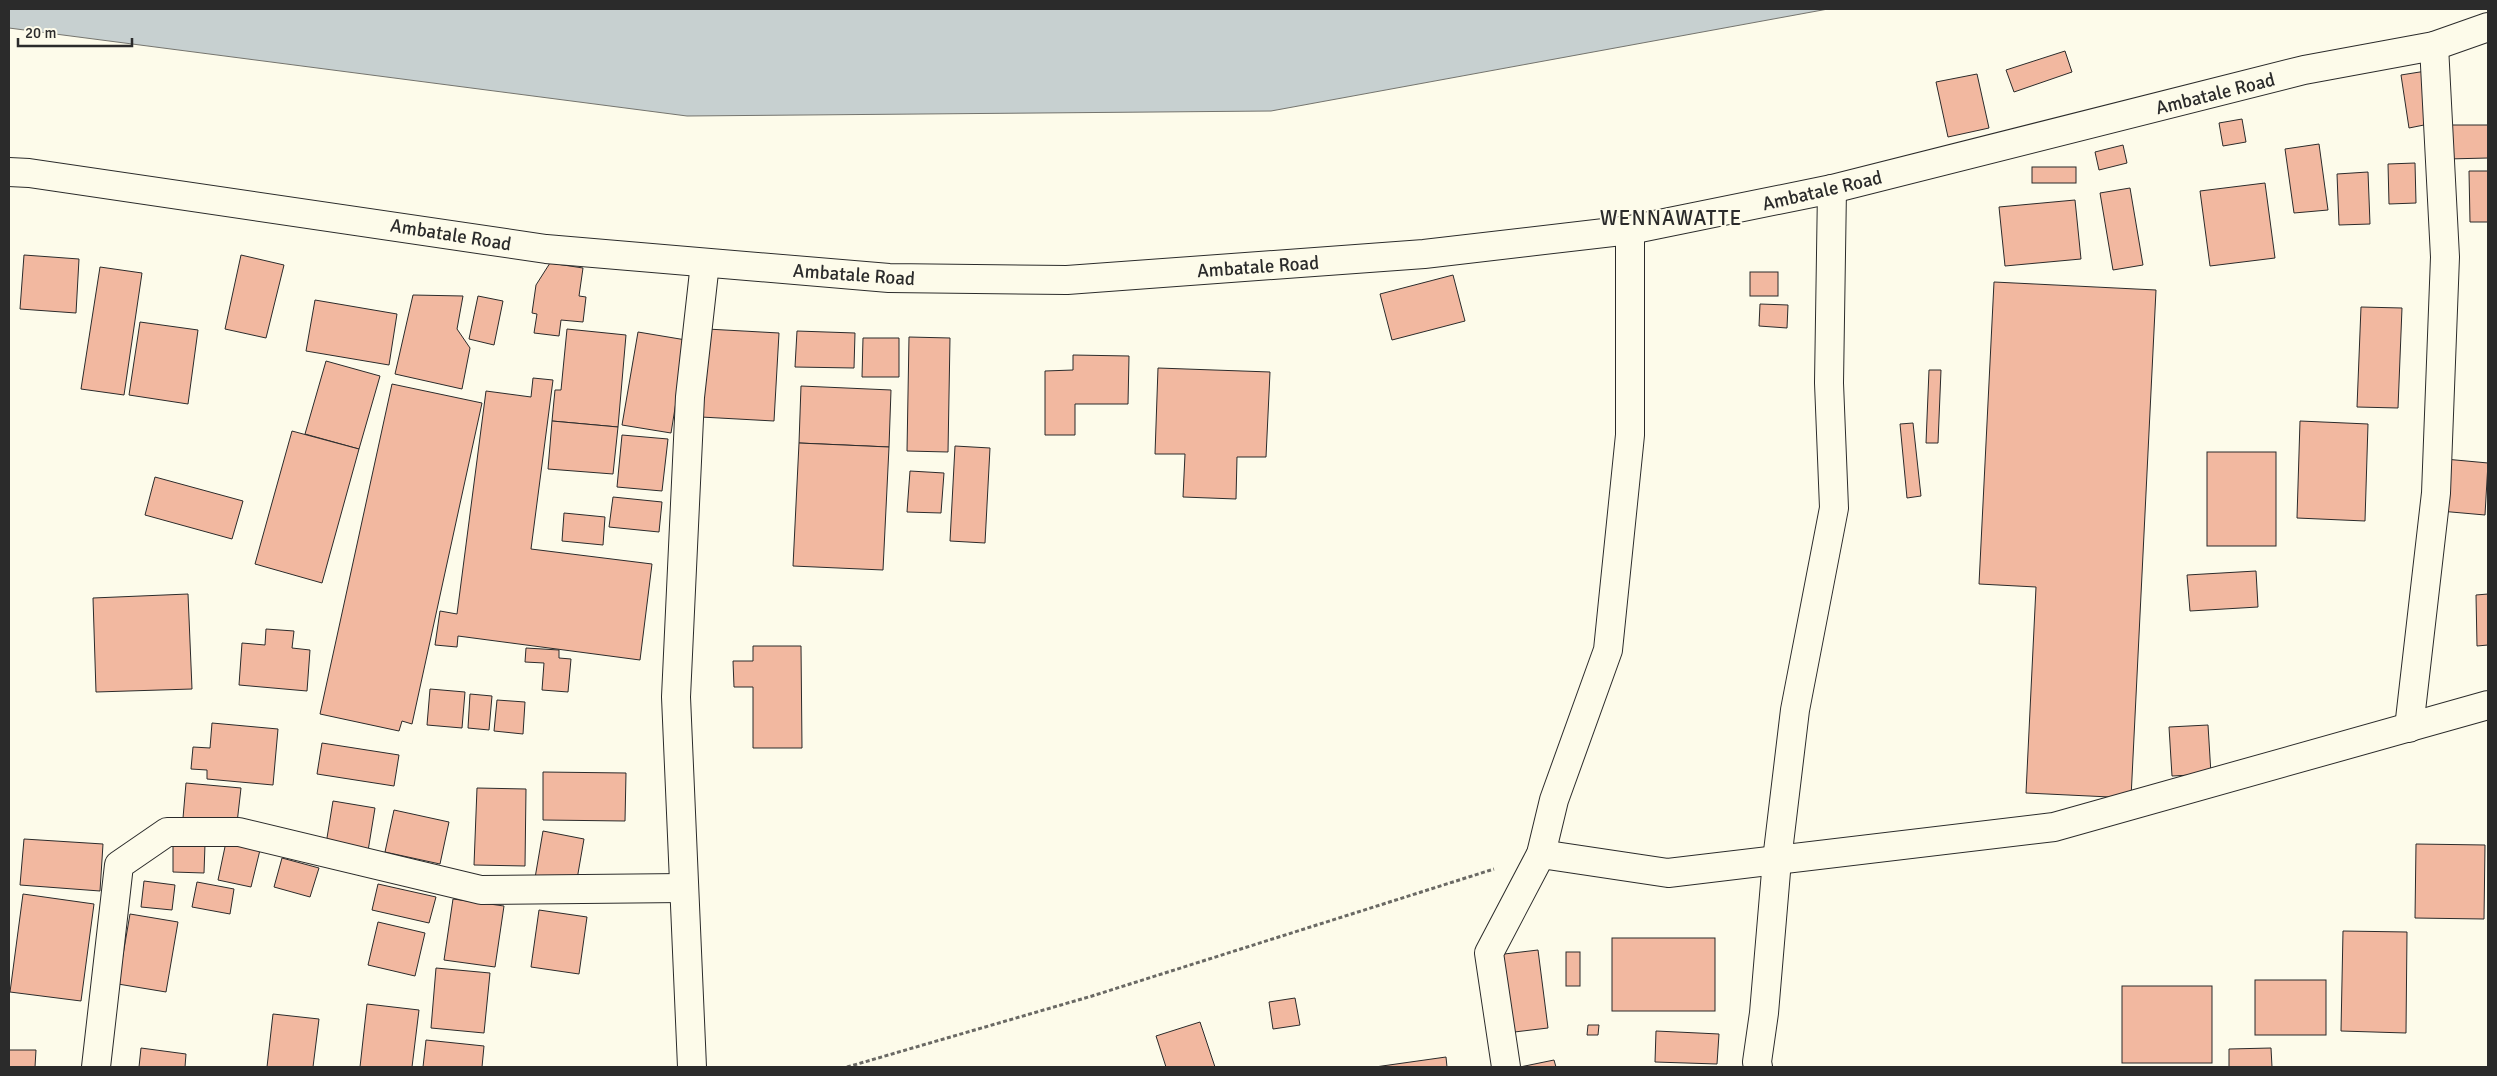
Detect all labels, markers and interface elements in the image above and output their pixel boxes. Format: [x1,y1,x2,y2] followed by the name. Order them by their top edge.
[18,15,131,47] scale bar
[25,24,56,42] text: 20 m
[2153,68,2277,120] street label: Ambatale Road
[1760,166,1884,216] street label: Ambatale Road
[1600,205,1742,231] district label: WENNAWATTE
[389,214,513,256] street label: Ambatale Road
[1196,251,1320,283] street label: Ambatale Road
[792,259,916,291] street label: Ambatale Road

